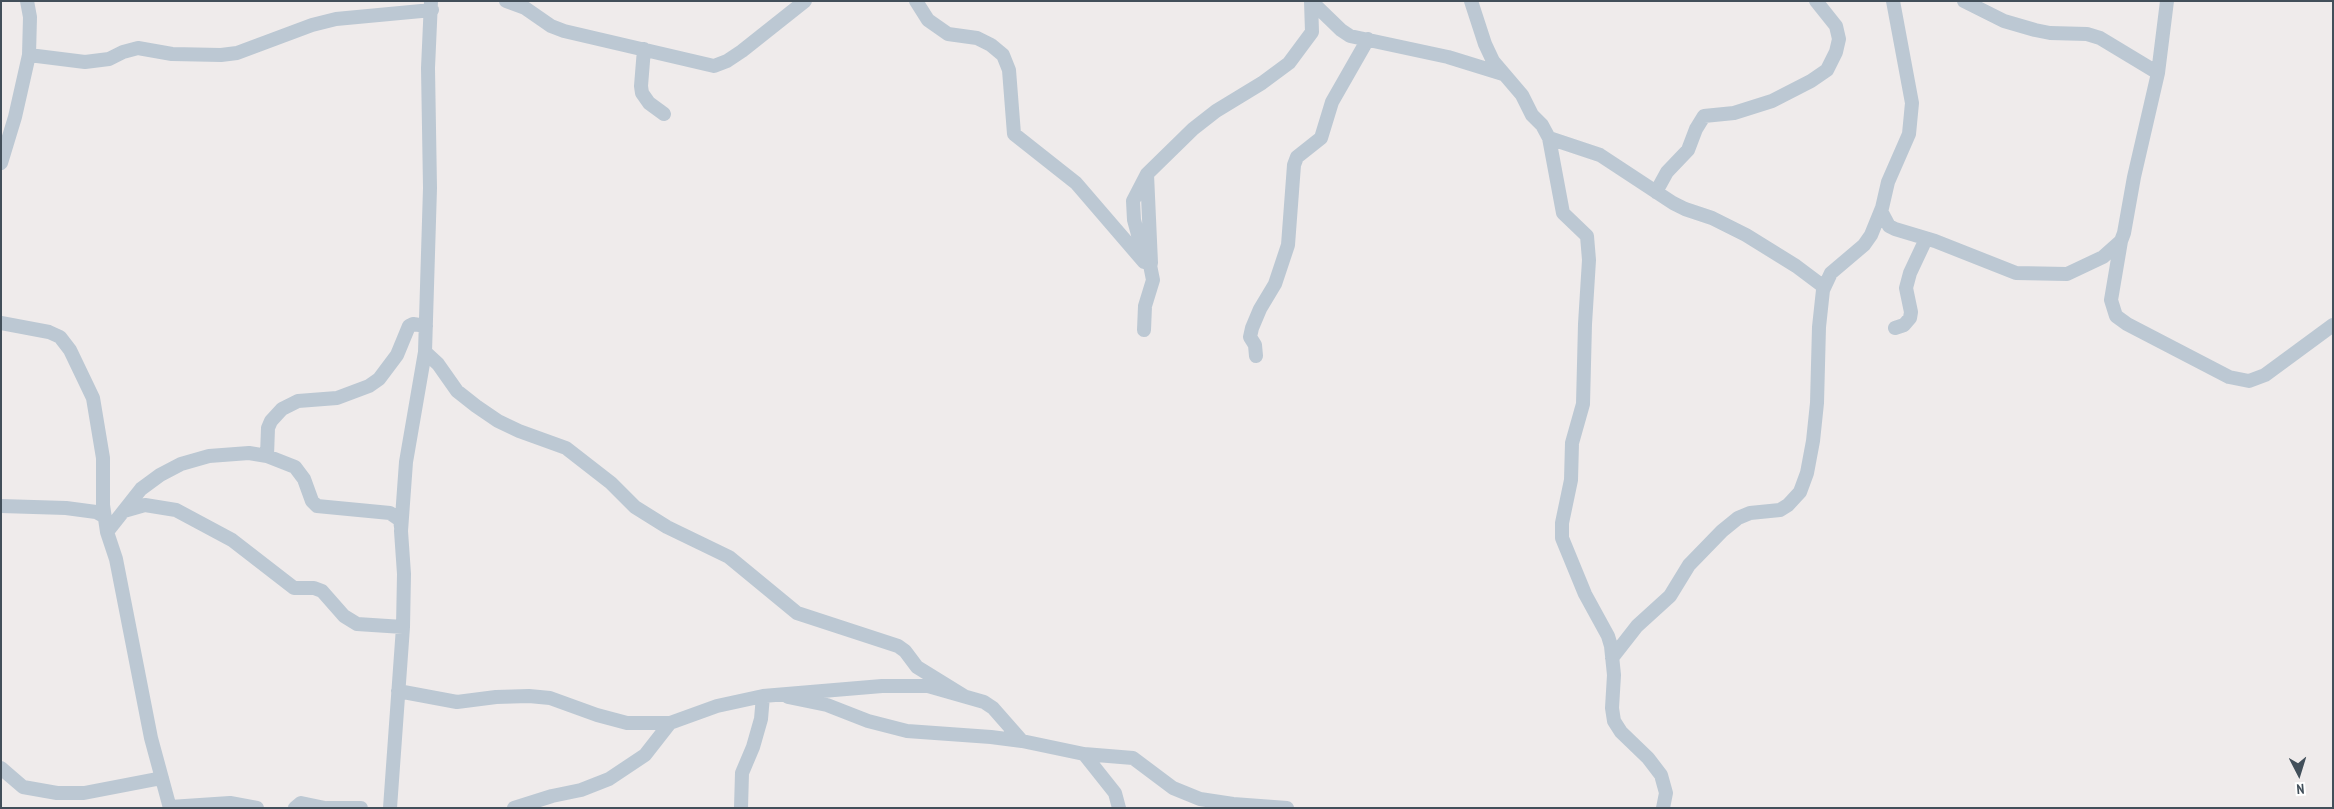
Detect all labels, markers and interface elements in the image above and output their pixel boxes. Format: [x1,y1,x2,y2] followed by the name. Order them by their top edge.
[2274,749,2324,799] north arrow
[2296,780,2305,798] text: N

